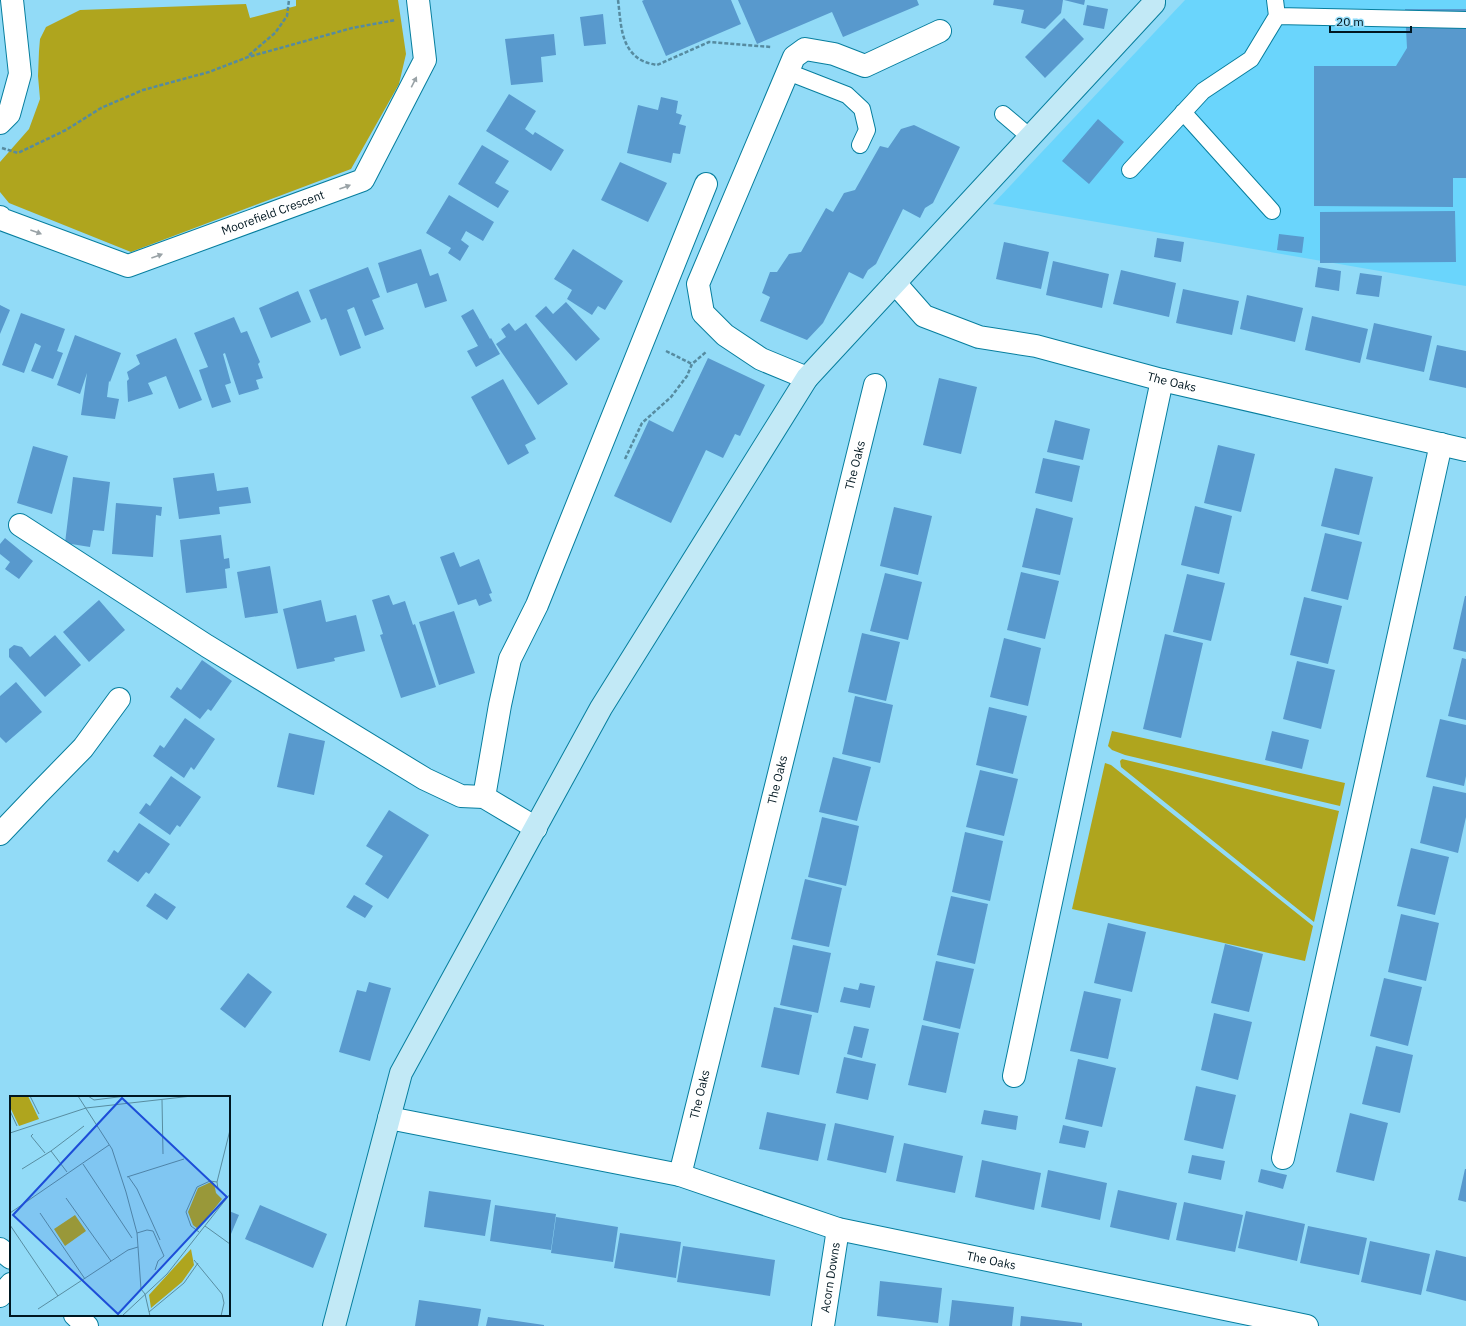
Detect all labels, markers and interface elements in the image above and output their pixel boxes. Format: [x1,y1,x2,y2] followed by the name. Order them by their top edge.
[1330,8,1411,34] scale bar
[1336,14,1364,29] text: 20 m
[411,76,417,87] one-way arrow
[340,183,352,189] one-way arrow
[219,187,326,238] street label: Moorefield Crescent
[30,229,42,235] one-way arrow
[152,252,164,258] one-way arrow
[1146,368,1198,395] street label: The Oaks
[841,439,868,491] street label: The Oaks
[764,753,790,806] street label: The Oaks
[686,1068,713,1120] street label: The Oaks
[10,1096,230,1316] inset map
[817,1241,843,1314] street label: Acorn Downs
[965,1248,1018,1273] street label: The Oaks

